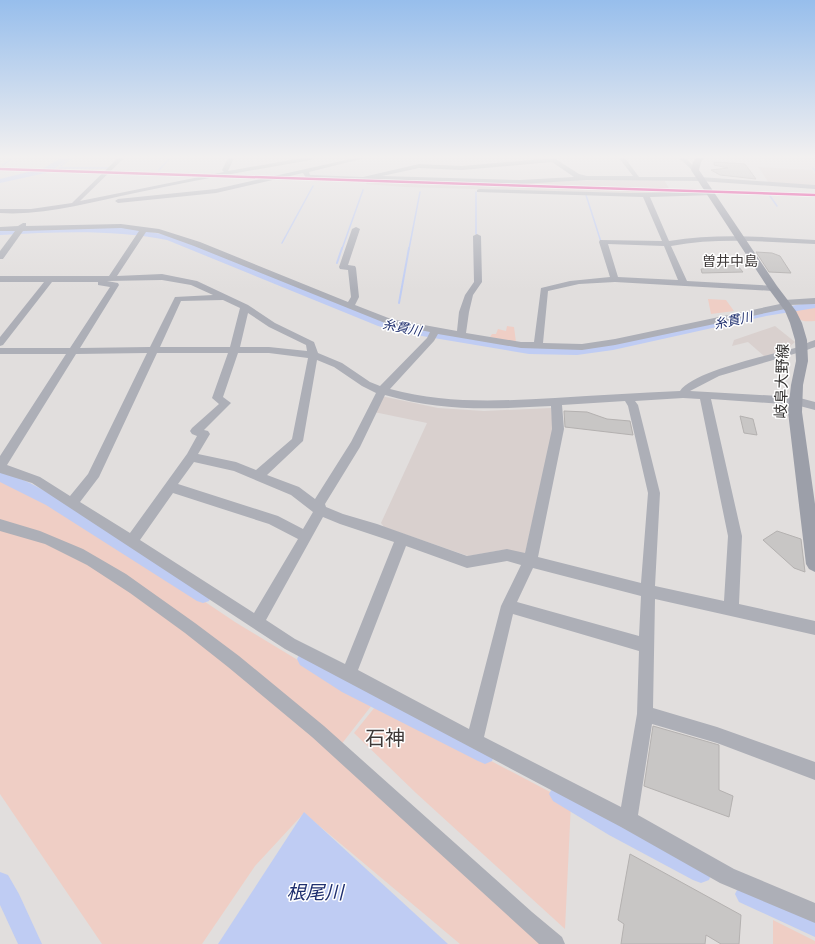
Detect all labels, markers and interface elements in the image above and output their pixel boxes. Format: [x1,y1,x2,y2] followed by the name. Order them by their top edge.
[702,251,758,272] district label: 曽井中島
[712,307,756,335] water label: 糸貫川
[381,314,425,342] water label: 糸貫川
[770,343,795,419] street label: 岐阜大野線
[365,724,405,754] district label: 石神
[286,879,345,908] water label: 根尾川

